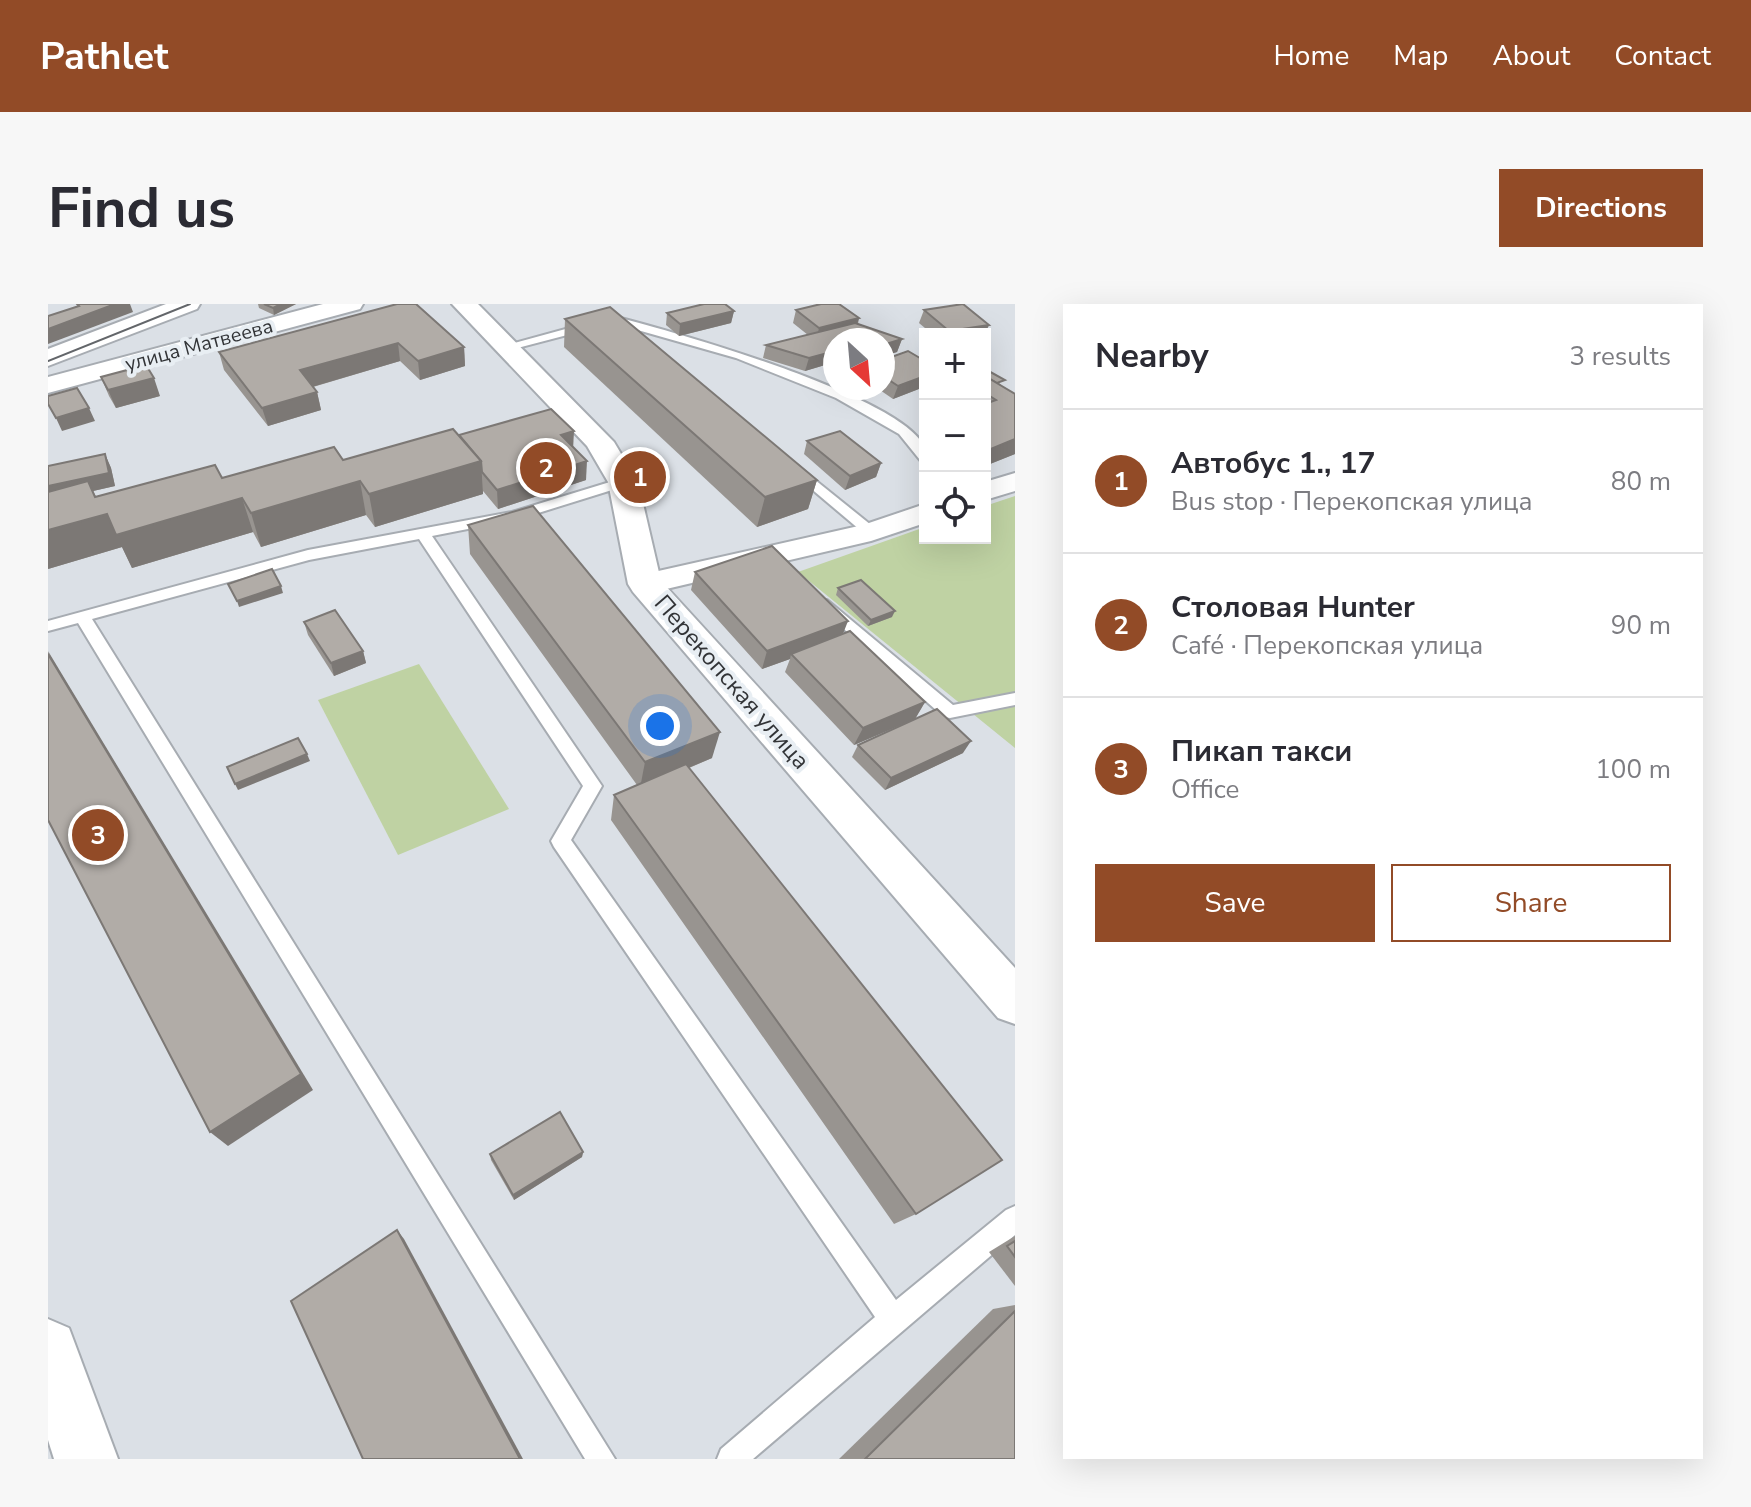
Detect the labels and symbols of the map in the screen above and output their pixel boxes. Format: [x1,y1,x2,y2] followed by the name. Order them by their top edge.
[122,312,276,378] street label: улица Матвеева
[823,328,895,400] north arrow
[520,438,572,498] pin: 2
[614,447,666,507] pin: 1
[647,588,817,776] street label: Перекопская улица
[640,706,680,746] your location
[72,805,124,865] pin: 3

